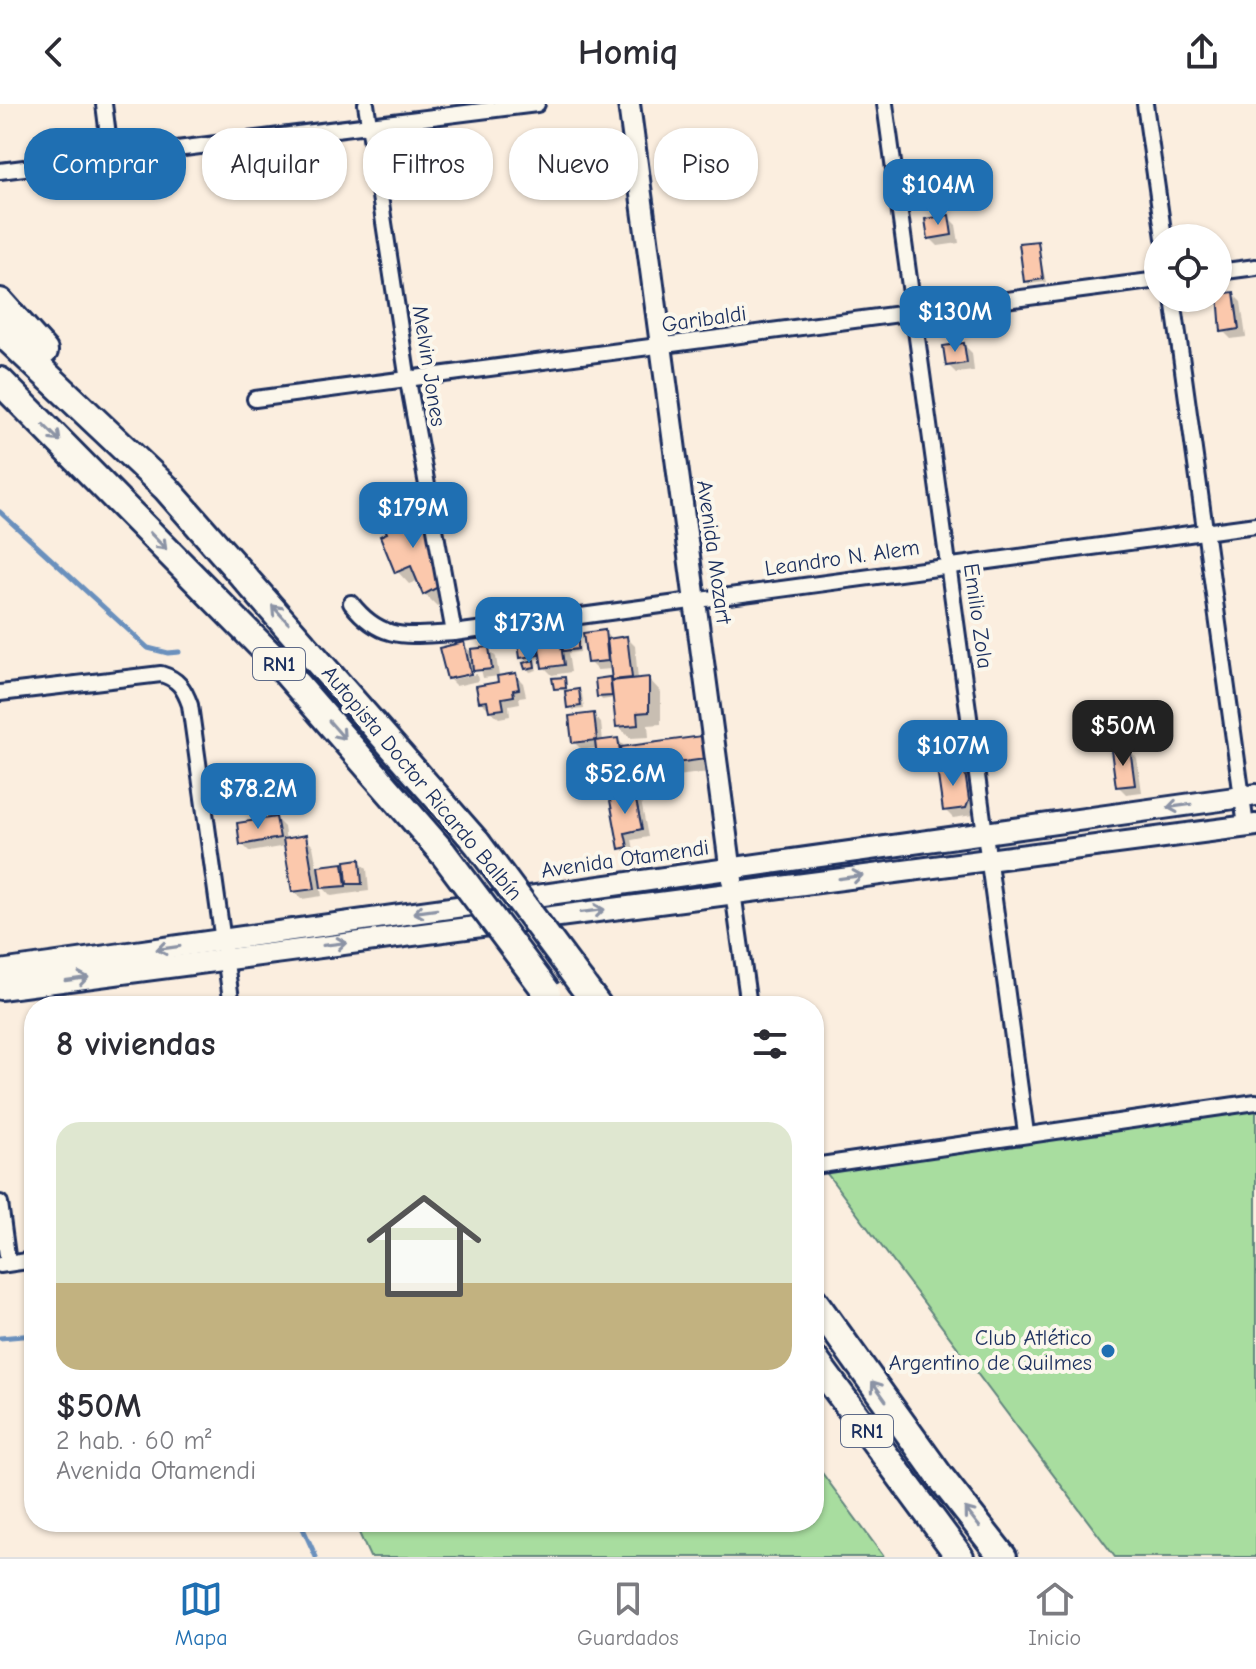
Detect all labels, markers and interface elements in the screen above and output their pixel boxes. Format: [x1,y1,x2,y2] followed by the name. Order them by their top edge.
[32,30,76,74] icon: back
[1180,30,1224,74] icon: share
[578,32,678,73] text: Homiq
[24,128,186,200] chip: Comprar
[202,128,347,200] chip: Alquilar
[363,128,493,200] chip: Filtros
[509,128,638,200] chip: Nuevo
[654,128,758,200] chip: Piso
[882,159,994,227] pin: $104M
[901,170,975,200] text: $104M
[1144,224,1232,312] map controls
[1144,224,1232,312] button: locate
[899,286,1011,354] pin: $130M
[918,297,992,327] text: $130M
[660,300,748,338] street label: Garibaldi
[407,304,451,428] street label: Melvin Jones
[42,424,62,443] one-way arrow
[691,478,737,626] street label: Avenida Mozart
[357,482,469,550] pin: $179M
[377,493,449,523] text: $179M
[149,531,168,551] one-way arrow
[763,534,921,582] street label: Leandro N. Alem
[958,562,998,670] street label: Emilio Zola
[473,597,585,665] pin: $173M
[271,605,289,625] one-way arrow
[493,608,565,638] text: $173M
[253,648,305,680] road number: RN1
[316,660,528,906] street label: Autopista Doctor Ricardo Balbín
[1076,700,1170,768] pin: $50M
[1090,711,1156,741] text: $50M
[327,720,345,740] one-way arrow
[897,720,1009,788] pin: $107M
[916,731,990,761] text: $107M
[560,748,690,816] pin: $52.6M
[584,759,666,789] text: $52.6M
[193,763,323,831] pin: $78.2M
[219,774,297,804] text: $78.2M
[1167,799,1192,814] one-way arrow
[539,834,711,884] street label: Avenida Otamendi
[838,869,863,884] one-way arrow
[579,903,606,918] one-way arrow
[413,904,438,919] one-way arrow
[322,936,347,951] one-way arrow
[155,941,181,956] one-way arrow
[64,971,89,986] one-way arrow
[748,1022,792,1066] icon: filters
[56,1024,216,1064] text: 8 viviendas
[352,1174,496,1318] icon: home
[889,1325,1092,1376] place label: Club Atlético Argentino de Quilmes
[1099,1342,1117,1360] marker: Club Atlético Argentino de Quilmes
[871,1381,887,1403] one-way arrow
[56,1386,141,1426] text: $50M
[841,1415,893,1447] road number: RN1
[56,1426,211,1456] text: 2 hab. · 60 m²
[56,1456,256,1486] text: Avenida Otamendi
[963,1507,981,1528] one-way arrow
[175,1577,228,1651] tab: Mapa
[577,1577,679,1651] tab: Guardados
[1028,1577,1081,1651] tab: Inicio

